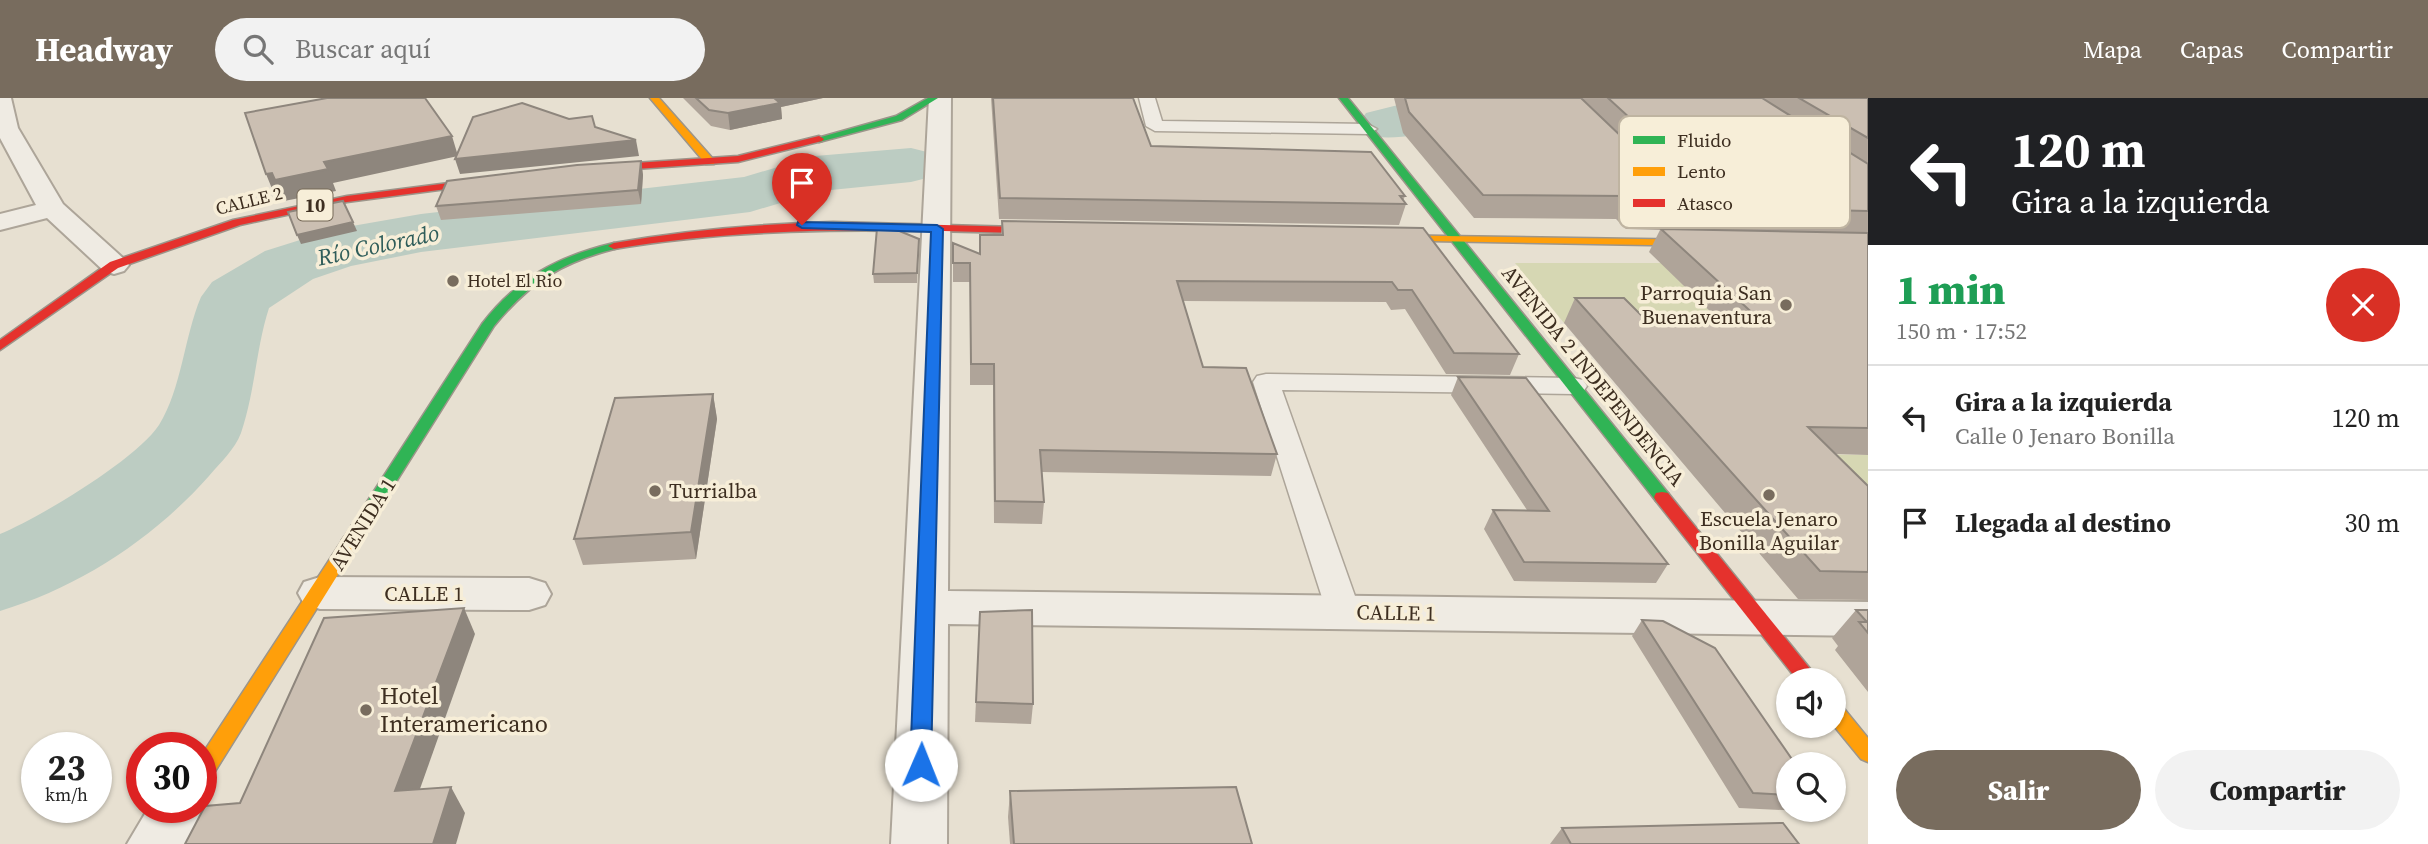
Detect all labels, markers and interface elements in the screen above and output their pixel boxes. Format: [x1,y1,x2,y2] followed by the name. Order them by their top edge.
[215,18,705,81] search box
[35,27,173,72] text: Headway
[239,30,277,68] icon: search
[295,31,431,67] text: Buscar aquí
[2083,33,2142,66] text: Mapa
[2180,33,2244,66] text: Capas
[2282,33,2393,66] text: Compartir
[1619,116,1850,228] legend
[2011,116,2146,183] text: 120 m
[1896,126,1987,217] icon: left
[1677,127,1731,153] text: Fluido
[772,153,832,225] pin
[1677,158,1726,184] text: Lento
[783,164,821,202] icon: arrive
[213,180,285,221] street label: CALLE 2
[2011,180,2270,224] text: Gira a la izquierda
[298,190,332,220] road number: 10
[1677,190,1733,216] text: Atasco
[313,216,442,274] water label: Río Colorado
[1495,259,1692,492] street label: AVENIDA 2 INDEPENDENCIA
[1896,260,2006,318] text: 1 min
[467,268,562,293] place label: Hotel El Rio
[2326,268,2400,342] button: close
[445,273,461,289] marker: Hotel El Rio
[1640,278,1772,331] place label: Parroquia San Buenaventura
[1778,297,1794,313] marker: Parroquia San Buenaventura
[1896,315,2027,347] text: 150 m · 17:52
[1955,384,2172,420] text: Gira a la izquierda
[1896,399,1934,437] icon: left
[2332,400,2400,436] text: 120 m
[1955,420,2175,452] text: Calle 0 Jenaro Bonilla
[323,472,402,576] street label: AVENIDA 1
[669,476,758,505] place label: Turrialba
[647,483,663,499] marker: Turrialba
[1761,487,1777,503] marker: Escuela Jenaro Bonilla Aguilar
[1699,504,1839,557] place label: Escuela Jenaro Bonilla Aguilar
[1896,504,1934,542] icon: arrive
[1955,505,2171,541] text: Llegada al destino
[2345,505,2400,541] text: 30 m
[384,579,464,608] street label: CALLE 1
[1356,597,1436,628] street label: CALLE 1
[1776,668,1846,822] map controls
[1776,668,1846,738] button: sound
[380,679,548,740] place label: Hotel Interamericano
[358,702,374,718] marker: Hotel Interamericano
[884,728,958,802] position arrow
[126,732,217,823] speed limit sign: 30
[48,744,85,792] text: 23
[1896,750,2141,830] button: Salir
[2155,750,2400,830] button: Compartir
[1776,752,1846,822] button: search
[45,782,88,807] text: km/h

